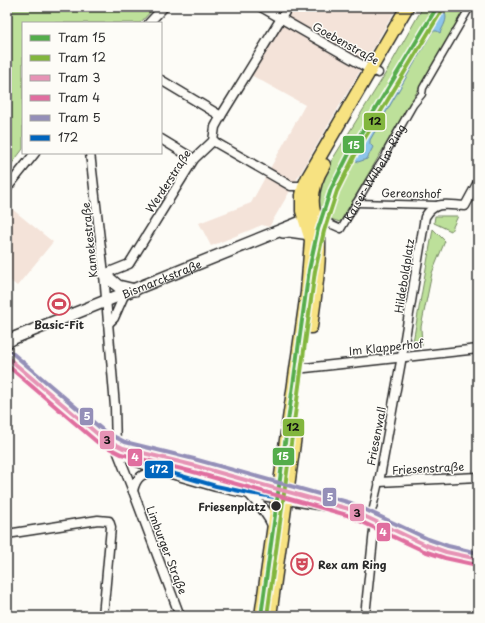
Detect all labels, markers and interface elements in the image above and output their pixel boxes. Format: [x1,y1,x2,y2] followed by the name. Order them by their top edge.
[310,18,383,69] street label: Goebenstraße
[22,22,162,154] legend
[58,28,106,46] text: Tram 15
[58,48,106,66] text: Tram 12
[58,68,100,86] text: Tram 3
[58,88,100,106] text: Tram 4
[58,108,101,126] text: Tram 5
[363,112,386,131] line badge: 12
[369,112,382,129] text: 12
[339,120,409,224] street label: Kaiser-Wilhelm-Ring
[58,128,78,146] text: 172
[342,135,365,154] line badge: 15
[348,136,360,153] text: 15
[141,146,195,216] street label: Werderstraße
[381,184,442,202] street label: Gereonshof
[77,201,101,279] street label: Kamekestraße
[390,238,418,314] street label: Hildeboldplatz
[119,255,204,302] street label: Bismarckstraße
[46,291,72,317] sports icon: Basic-Fit
[34,316,84,333] place label: Basic-Fit
[348,335,425,359] street label: Im Klapperhof
[362,405,390,467] street label: Friesenwall
[79,407,94,426] line badge: 5
[83,407,91,424] text: 5
[282,418,305,437] line badge: 12
[287,418,300,435] text: 12
[99,430,115,450] line badge: 3
[103,431,111,448] text: 3
[272,447,295,466] line badge: 15
[277,447,289,464] text: 15
[127,448,143,467] line badge: 4
[131,448,139,465] text: 4
[392,458,465,478] street label: Friesenstraße
[144,460,174,479] line badge: 172
[150,460,169,477] text: 172
[322,487,337,507] line badge: 5
[326,488,334,505] text: 5
[198,498,266,515] place label: Friesenplatz
[269,499,283,513] marker: Friesenplatz
[142,503,192,597] street label: Limburger Straße
[349,503,365,522] line badge: 3
[353,504,361,521] text: 3
[376,522,391,542] line badge: 4
[379,523,387,540] text: 4
[289,551,315,577] theatre icon: Rex am Ring
[318,556,387,573] place label: Rex am Ring

